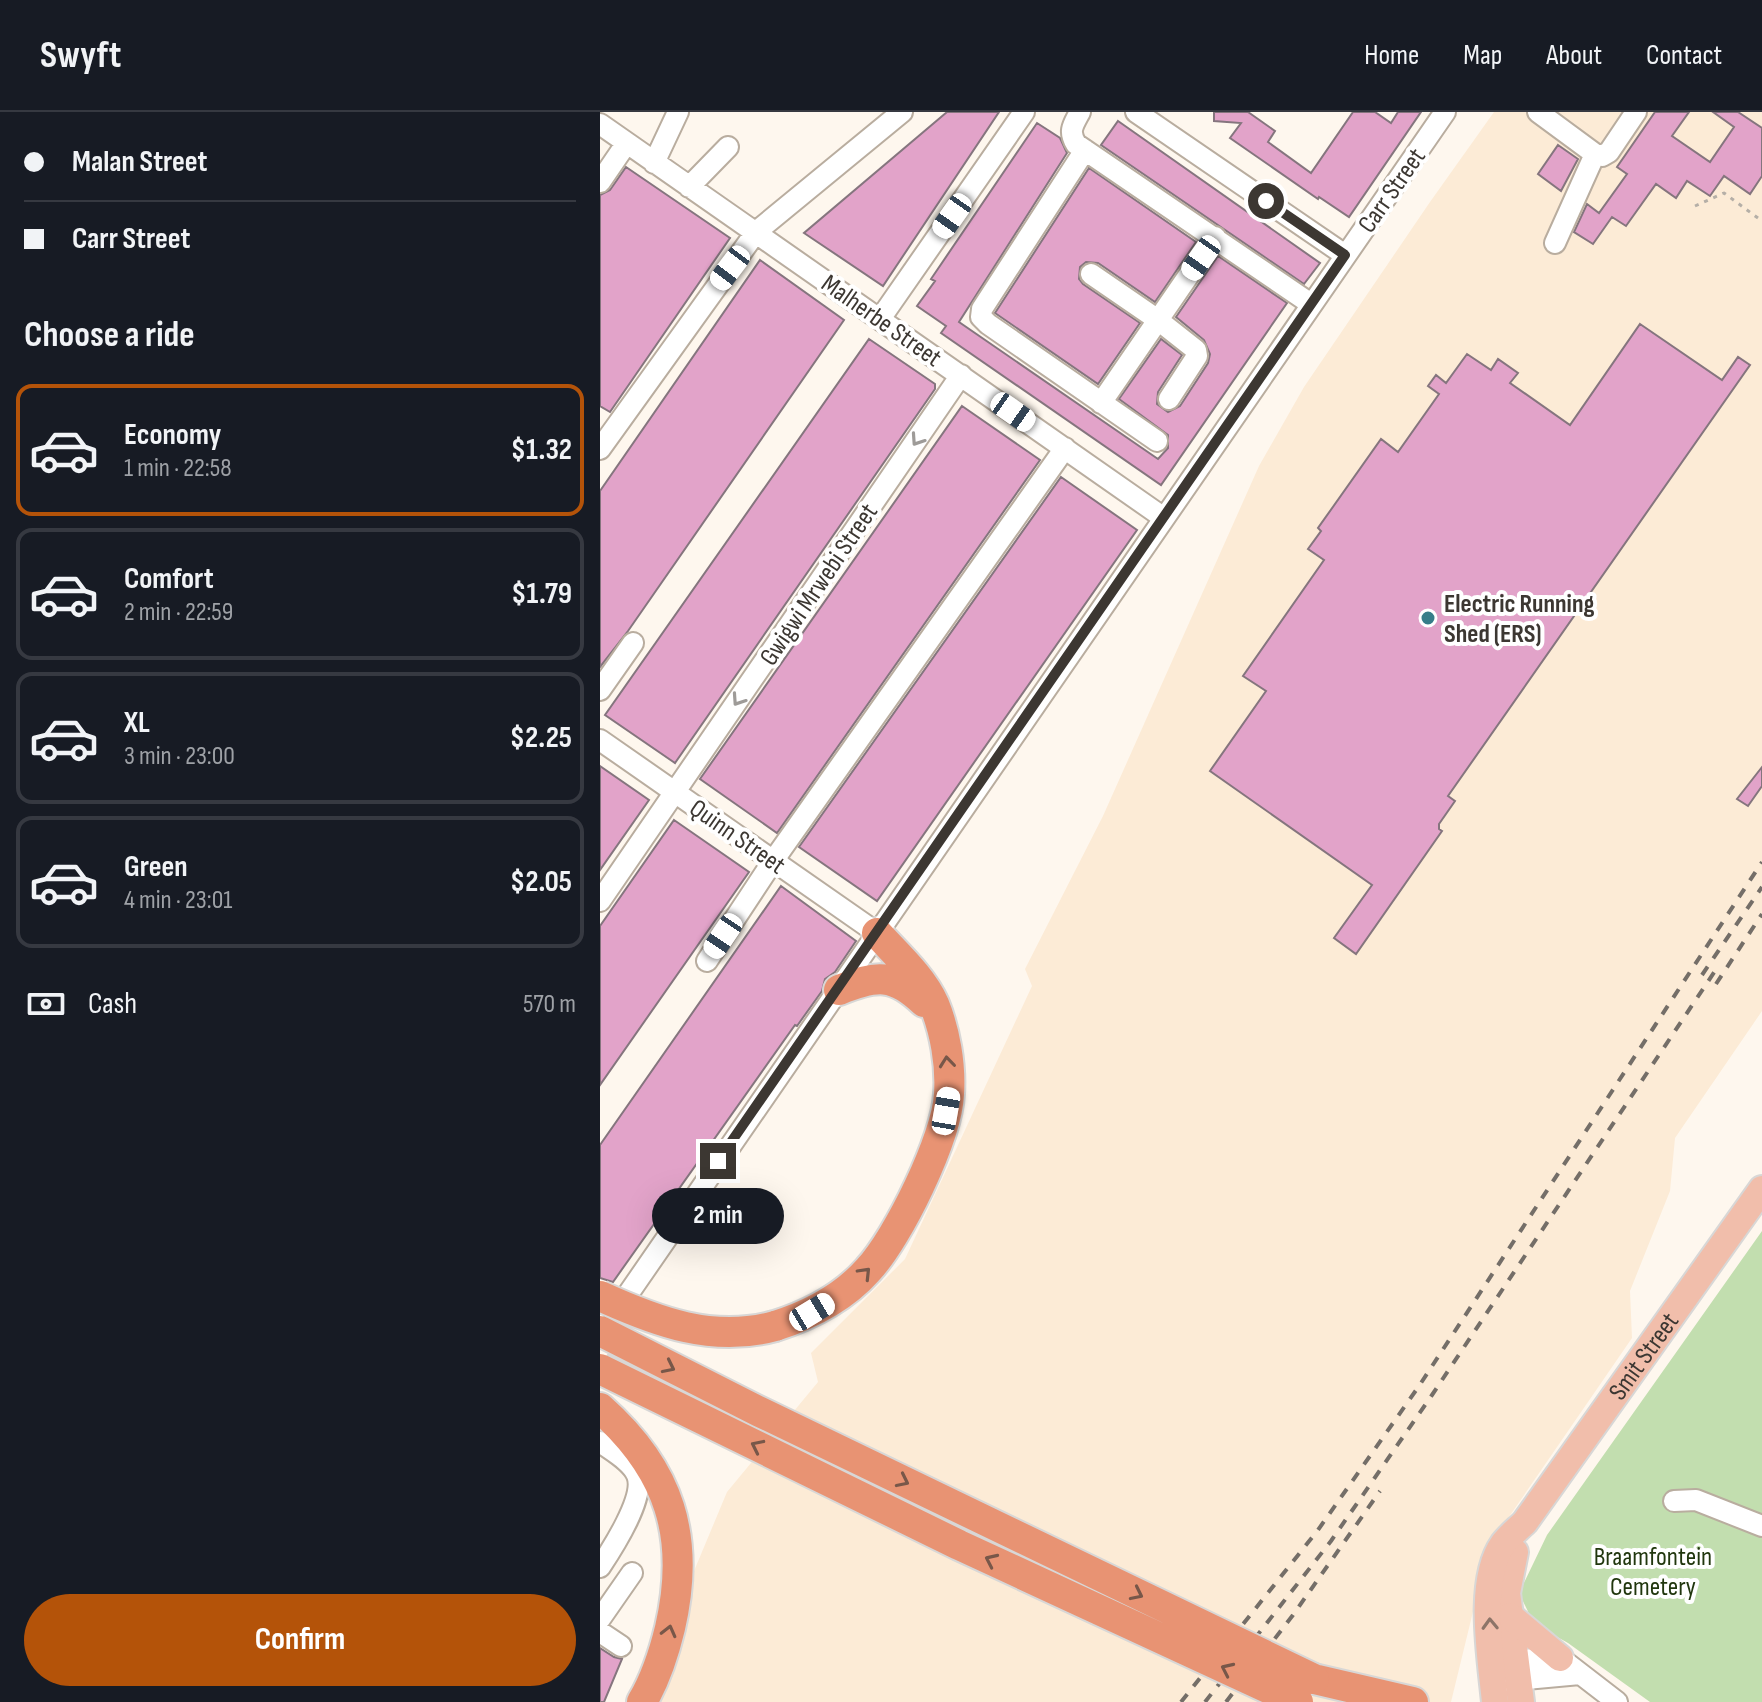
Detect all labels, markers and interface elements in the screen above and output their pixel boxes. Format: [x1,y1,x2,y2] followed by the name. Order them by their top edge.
[40,33,121,78] text: Swyft
[1364,39,1419,72] text: Home
[1463,39,1502,72] text: Map
[1546,39,1602,72] text: About
[1646,39,1722,72] text: Contact
[1352,143,1433,239] street label: Carr Street
[72,144,208,180] text: Malan Street
[1248,183,1284,219] route start
[928,189,976,243] car
[72,221,190,257] text: Carr Street
[1177,231,1225,285] car
[706,242,754,294] car
[815,269,947,374] street label: Malherbe Street
[24,314,195,357] text: Choose a ride
[986,388,1040,436] car
[28,414,100,486] icon: car
[124,417,221,453] text: Economy
[912,431,927,445] one-way arrow
[511,432,572,468] text: $1.32
[124,453,232,484] text: 1 min · 22:58
[754,498,885,672] street label: Gwigwi Mrwebi Street
[28,558,100,630] icon: car
[124,561,214,597] text: Comfort
[511,576,572,612] text: $1.79
[1444,589,1594,650] place label: Electric Running Shed (ERS)
[124,597,233,628] text: 2 min · 22:59
[1419,609,1437,627] marker: Electric Running Shed (ERS)
[733,692,748,706] one-way arrow
[28,702,100,774] icon: car
[124,705,150,741] text: XL
[510,720,572,756] text: $2.25
[124,741,235,772] text: 3 min · 23:00
[683,793,791,881] street label: Quinn Street
[28,846,100,918] icon: car
[124,849,188,885] text: Green
[510,864,572,900] text: $2.05
[124,885,232,916] text: 4 min · 23:01
[700,909,746,963] car
[24,982,68,1026] icon: cash
[88,986,137,1022] text: Cash
[523,989,576,1020] text: 570 m
[938,1055,955,1068] one-way arrow
[930,1085,962,1137] car
[700,1143,736,1179] route end
[652,1189,784,1245] callout: 2 min
[693,1200,743,1231] text: 2 min
[856,1268,870,1282] one-way arrow
[785,1289,839,1335] car
[1603,1307,1686,1406] street label: Smit Street
[660,1357,675,1373] one-way arrow
[751,1441,766,1456] one-way arrow
[894,1471,909,1487] one-way arrow
[1594,1542,1712,1603] park label: Braamfontein Cemetery
[985,1554,999,1570] one-way arrow
[1129,1584,1143,1600] one-way arrow
[24,1594,576,1686] button: Confirm
[1481,1617,1498,1630] one-way arrow
[659,1624,676,1638] one-way arrow
[1221,1663,1235,1679] one-way arrow

